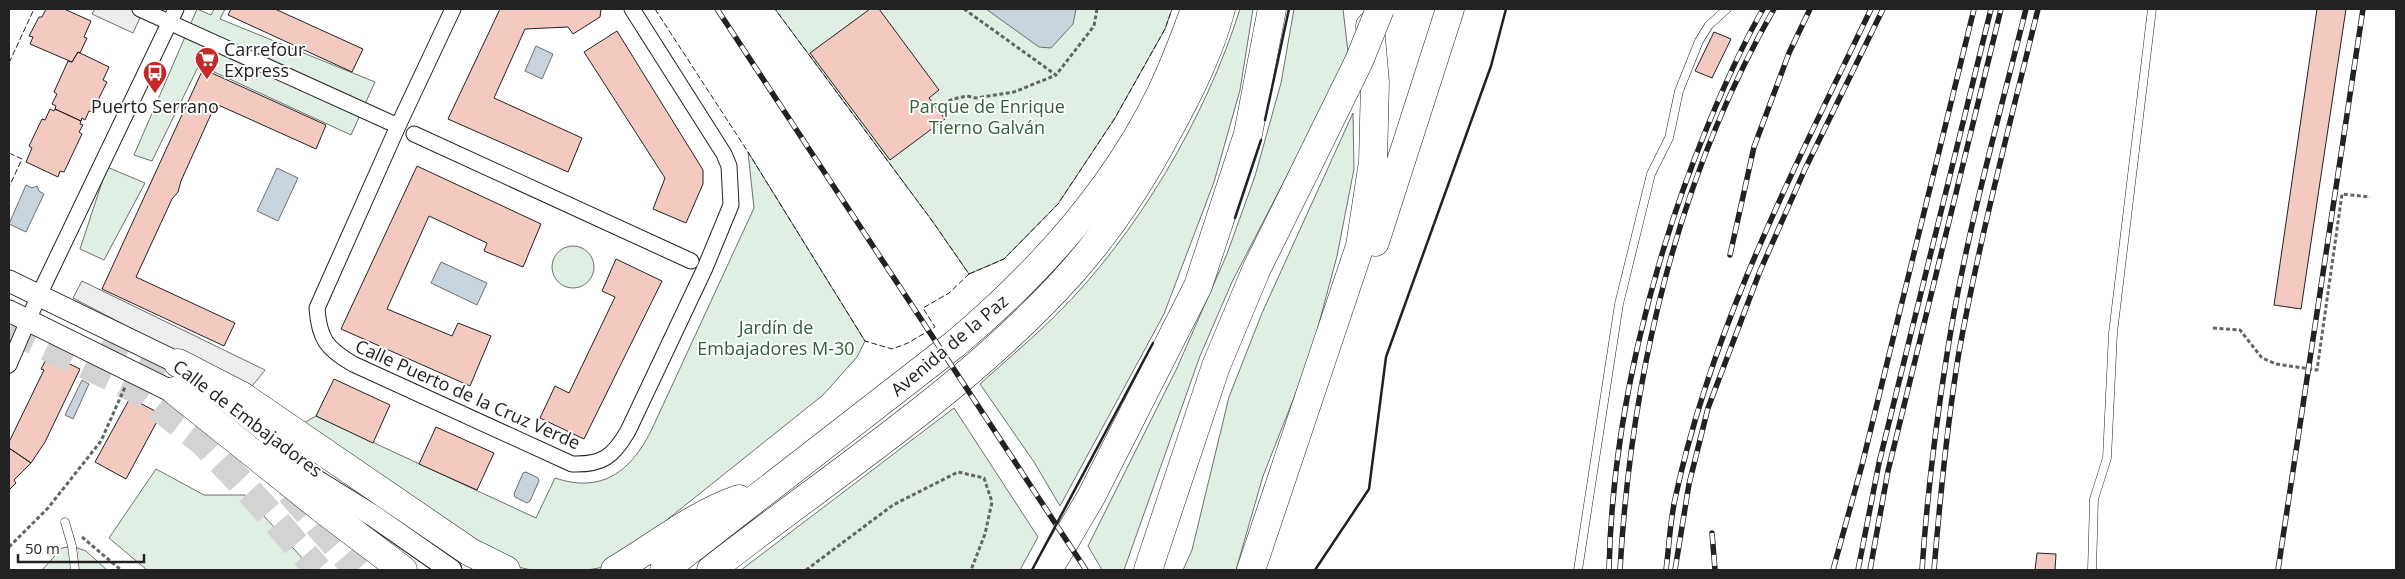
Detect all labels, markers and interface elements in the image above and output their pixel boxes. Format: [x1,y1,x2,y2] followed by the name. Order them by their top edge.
[224,37,306,82] place label: Carrefour Express
[194,46,220,80] supermarket icon: Carrefour Express
[142,60,168,94] bus stop icon: Puerto Serrano
[91,94,219,118] place label: Puerto Serrano
[909,94,1065,139] park label: Parque de Enrique Tierno Galván
[885,289,1013,401] street label: Avenida de la Paz
[697,315,855,360] park label: Jardín de Embajadores M-30
[352,333,584,455] street label: Calle Puerto de la Cruz Verde
[168,354,328,482] street label: Calle de Embajadores
[18,532,144,564] scale bar
[25,538,60,558] text: 50 m

